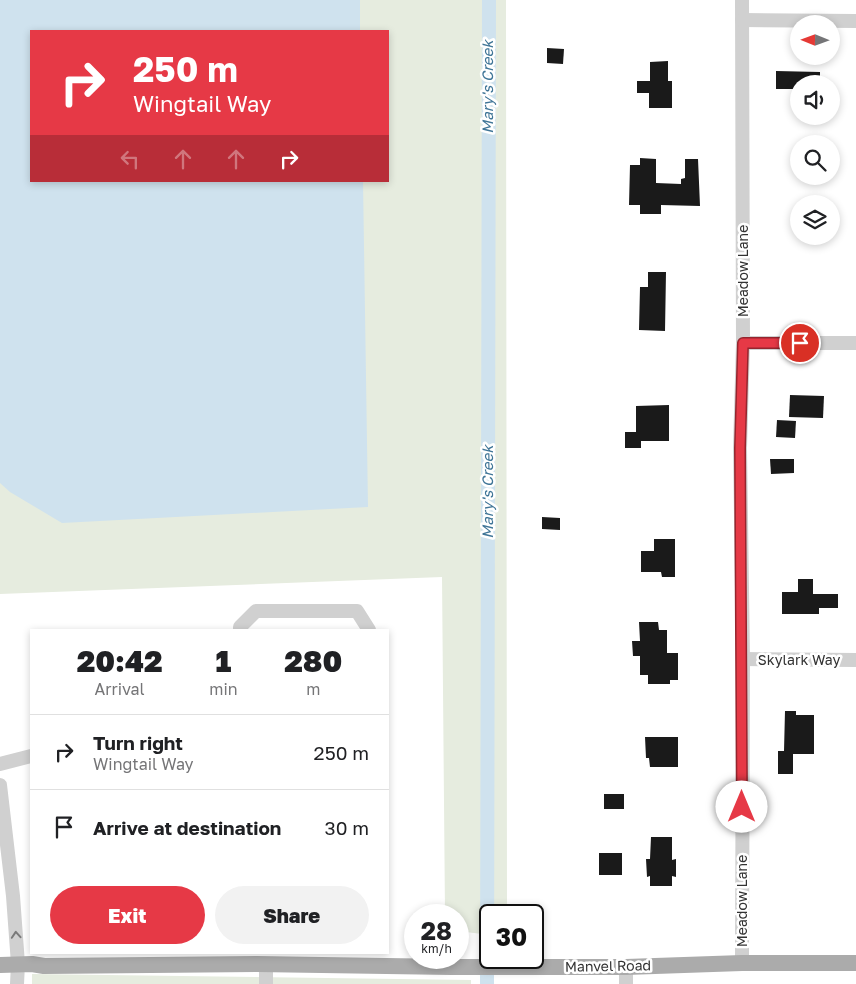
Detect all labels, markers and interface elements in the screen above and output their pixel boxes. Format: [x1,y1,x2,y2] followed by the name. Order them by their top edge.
[790,15,840,65] north arrow
[790,15,840,245] map controls
[478,39,497,134] water label: Mary's Creek
[133,48,238,90] text: 250 m
[50,50,115,115] icon: right
[790,75,840,125] button: sound
[133,90,271,117] text: Wingtail Way
[790,135,840,185] button: search
[116,145,144,173] icon: left
[169,145,197,173] icon: ahead
[222,145,250,173] icon: ahead
[275,145,303,173] icon: right
[790,195,840,245] button: layers
[734,225,751,317] street label: Meadow Lane
[779,322,821,364] pin
[786,329,814,357] icon: arrive
[478,444,497,539] water label: Mary's Creek
[77,643,163,679] text: 20:42
[216,643,231,679] text: 1
[284,643,342,679] text: 280
[758,651,840,668] street label: Skylark Way
[95,679,145,699] text: Arrival
[209,679,238,699] text: min
[306,679,320,699] text: m
[93,731,183,754] text: Turn right
[50,738,78,766] icon: right
[314,741,369,764] text: 250 m
[93,754,194,774] text: Wingtail Way
[715,780,767,832] position arrow
[50,813,78,841] icon: arrive
[93,816,281,839] text: Arrive at destination
[325,816,369,839] text: 30 m
[733,855,750,947] street label: Meadow Lane
[50,886,205,944] button: Exit
[215,886,369,944] button: Share
[479,904,544,969] speed limit sign: 30
[421,915,452,946] text: 28
[10,931,21,939] one-way arrow
[421,941,452,956] text: km/h
[565,956,651,975] street label: Manvel Road

